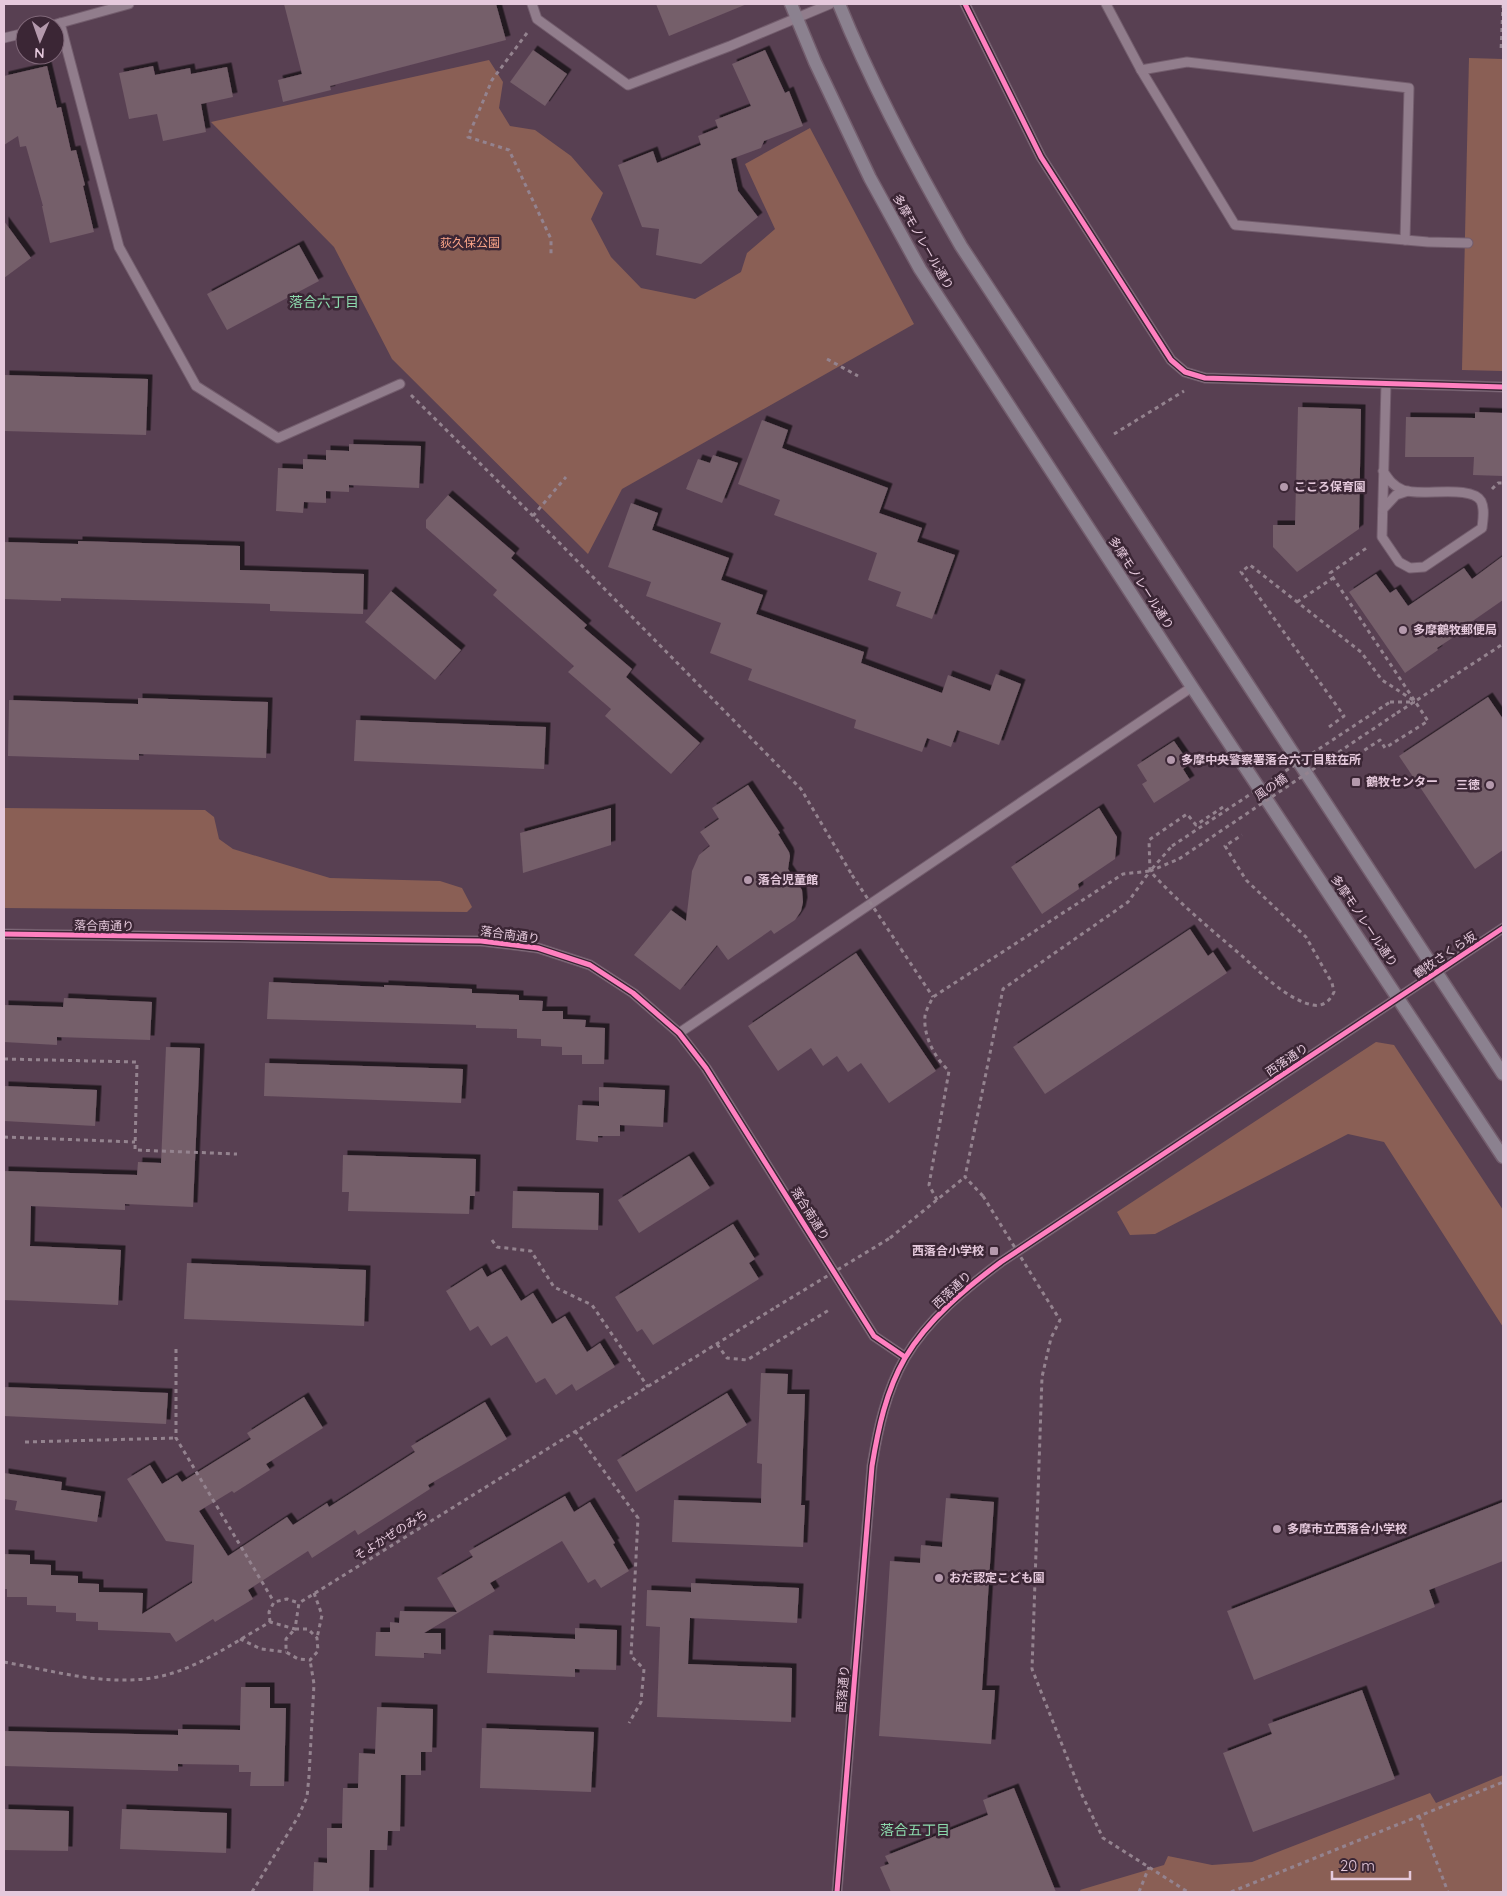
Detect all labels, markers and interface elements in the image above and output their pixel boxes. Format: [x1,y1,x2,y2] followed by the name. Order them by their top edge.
[15,15,65,65] north arrow
[34,44,45,62] text: N
[890,191,957,292] street label: 多摩モノレール通り
[440,235,500,250] park label: 荻久保公園
[289,293,359,311] district label: 落合六丁目
[1294,479,1366,494] place label: こころ保育園
[1278,481,1290,493] marker: こころ保育園
[1106,533,1177,632] street label: 多摩モノレール通り
[1413,622,1497,637] place label: 多摩鶴牧郵便局
[1397,624,1409,636] marker: 多摩鶴牧郵便局
[1181,752,1361,767] place label: 多摩中央警察署落合六丁目駐在所
[1165,754,1177,766] marker: 多摩中央警察署落合六丁目駐在所
[1252,770,1290,803] street label: 風の橋
[1366,774,1438,789] place label: 鶴牧センター
[1350,776,1362,788] marker: 鶴牧センター
[1456,777,1480,792] place label: 三徳
[1484,779,1496,791] marker: 三徳
[758,872,818,887] place label: 落合児童館
[1328,872,1401,970] street label: 多摩モノレール通り
[742,874,754,886] marker: 落合児童館
[74,917,134,934] street label: 落合南通り
[479,923,541,946] street label: 落合南通り
[1411,928,1479,981] street label: 鶴牧さくら坂
[1263,1040,1311,1079] street label: 西落通り
[788,1184,833,1243] street label: 落合南通り
[912,1243,984,1258] place label: 西落合小学校
[988,1245,1000,1257] marker: 西落合小学校
[929,1268,974,1311] street label: 西落通り
[351,1506,430,1563] street label: そよかぜのみち
[1287,1521,1407,1536] place label: 多摩市立西落合小学校
[1271,1523,1283,1535] marker: 多摩市立西落合小学校
[949,1570,1045,1585] place label: おだ認定こども園
[933,1572,945,1584] marker: おだ認定こども園
[833,1664,852,1714] street label: 西落通り
[880,1821,950,1839] district label: 落合五丁目
[1332,1848,1410,1880] scale bar
[1340,1856,1375,1875] text: 20 m

